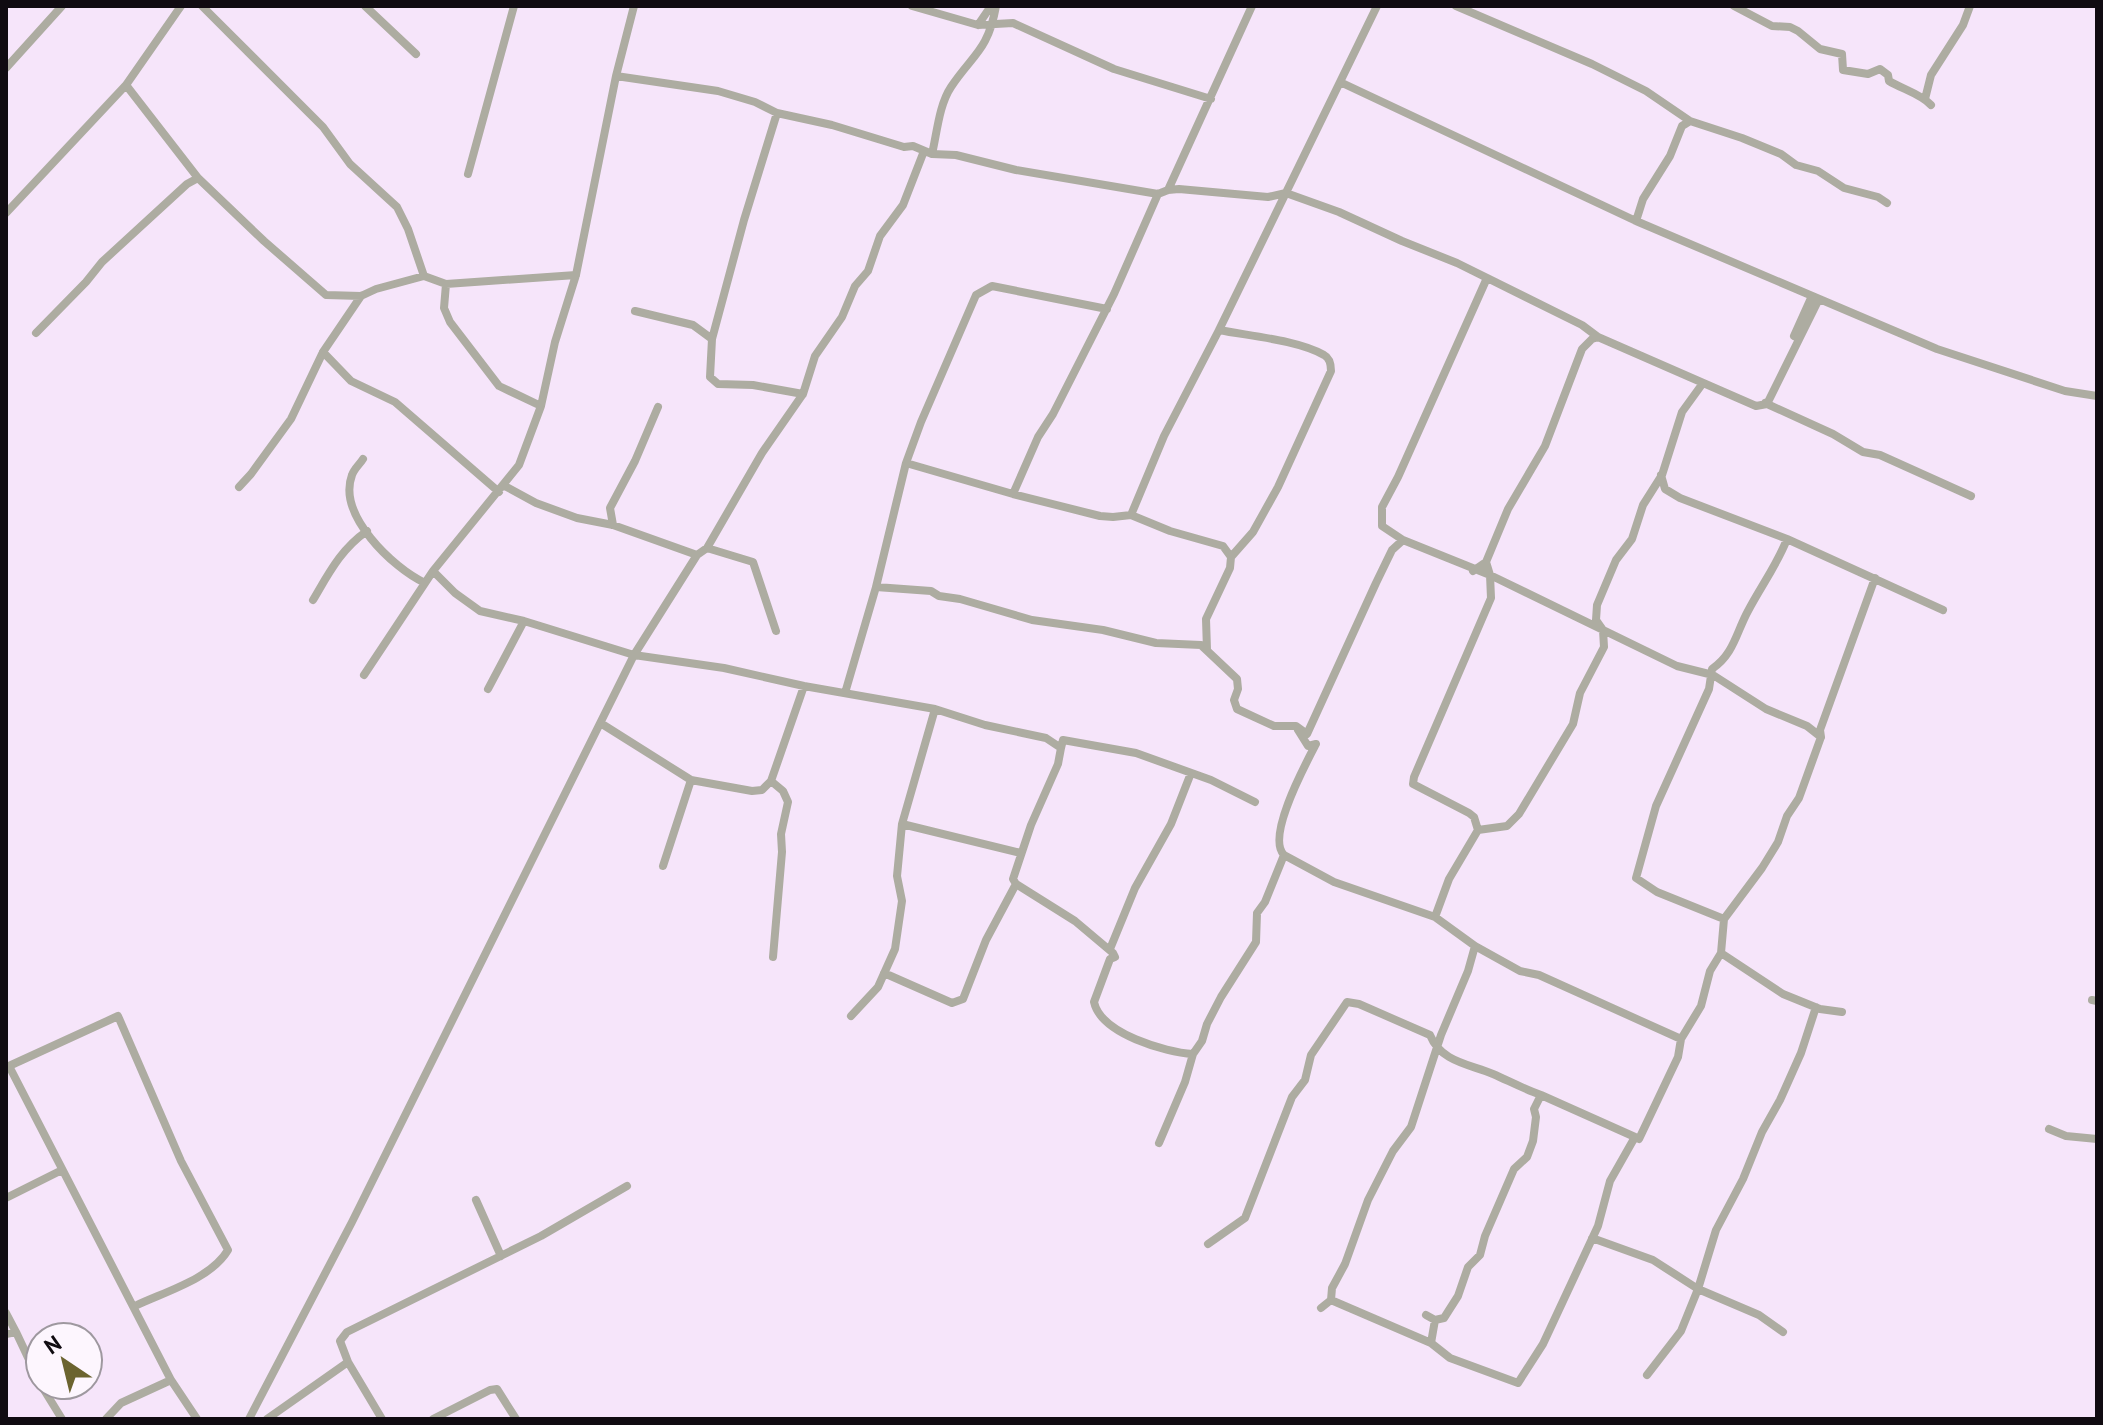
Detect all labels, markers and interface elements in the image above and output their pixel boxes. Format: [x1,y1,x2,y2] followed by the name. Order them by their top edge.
[24,1321,104,1401] north arrow
[39,1329,66,1360] text: N

